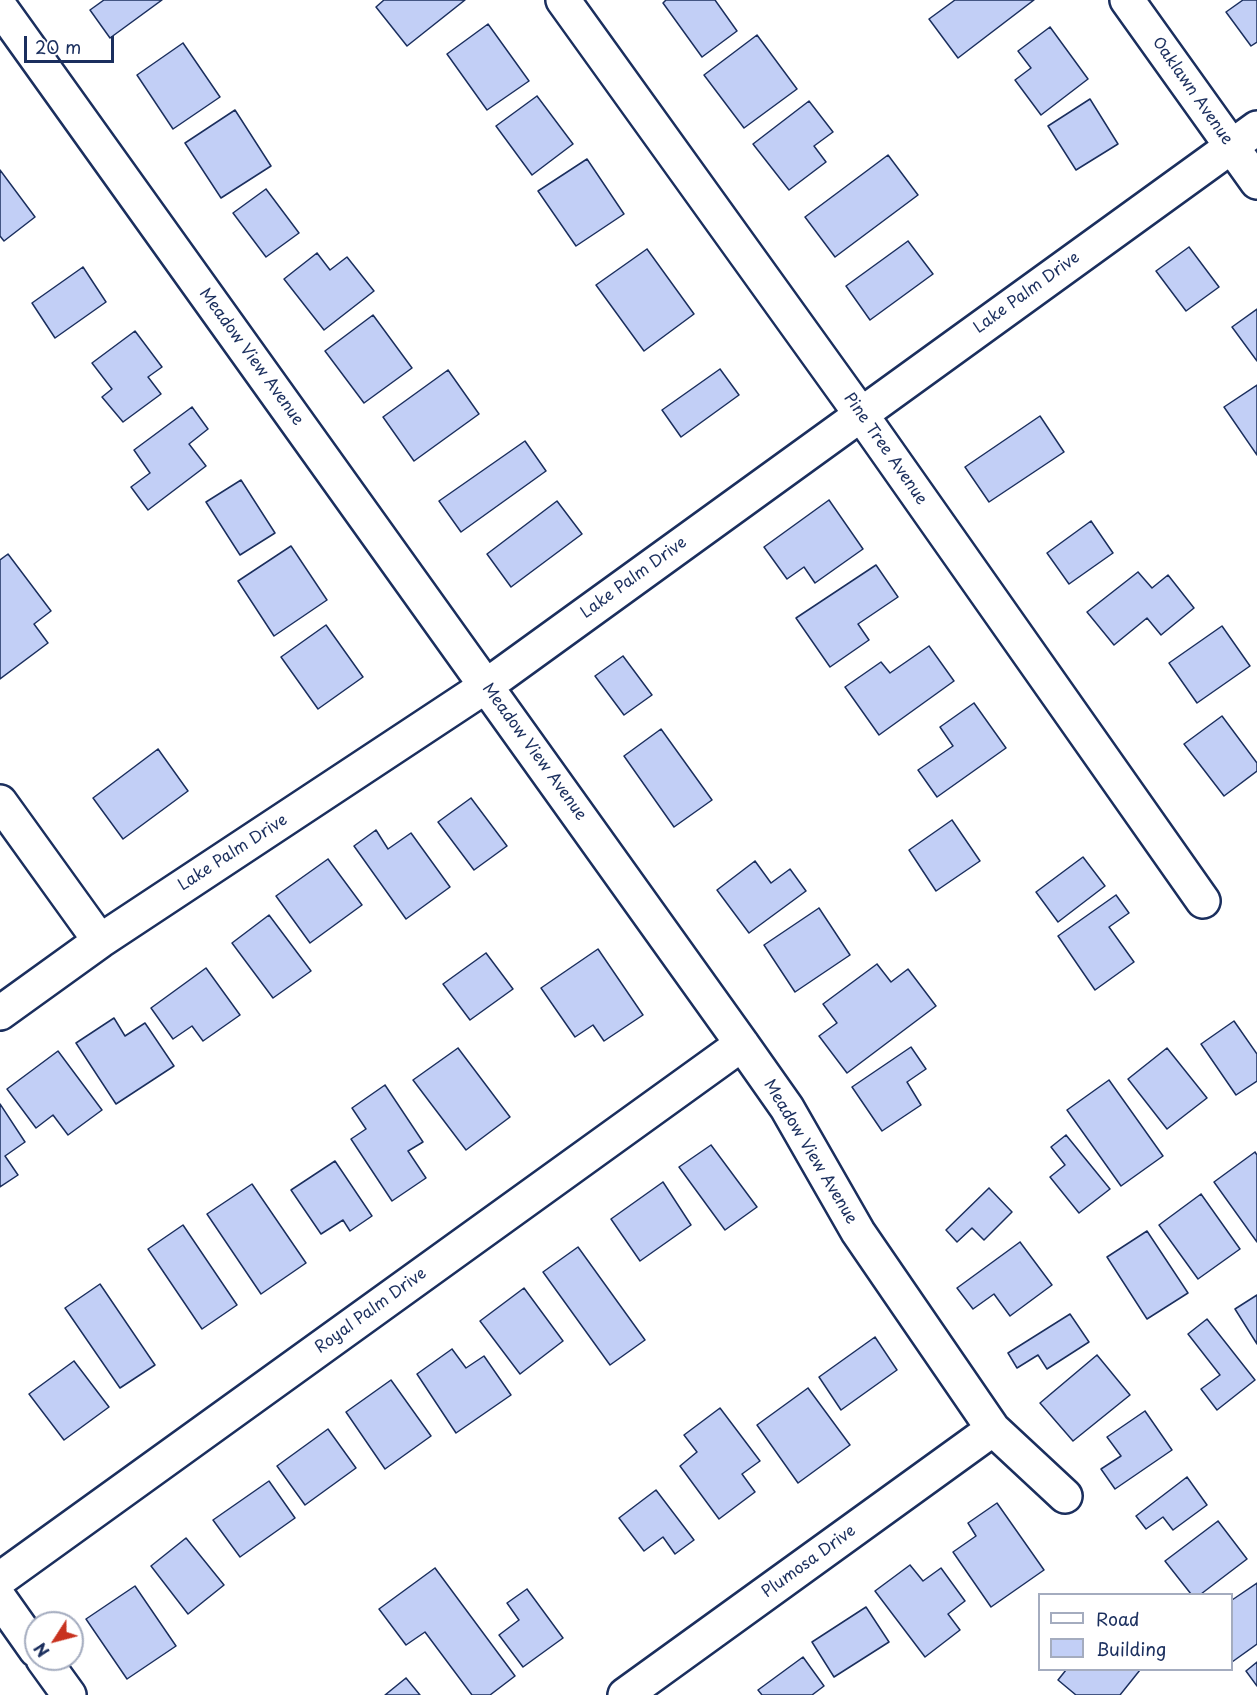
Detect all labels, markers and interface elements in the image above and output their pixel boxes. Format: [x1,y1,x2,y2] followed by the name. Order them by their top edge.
[27,24,117,62] scale bar
[35,33,81,60] text: 20 m
[1148,33,1236,149] street label: Oaklawn Avenue
[970,248,1084,338] street label: Lake Palm Drive
[195,285,307,429] street label: Meadow View Avenue
[839,389,931,509] street label: Pine Tree Avenue
[577,533,691,623] street label: Lake Palm Drive
[478,680,590,824] street label: Meadow View Avenue
[175,811,291,895] street label: Lake Palm Drive
[759,1076,861,1228] street label: Meadow View Avenue
[312,1264,430,1358] street label: Royal Palm Drive
[758,1522,860,1602] street label: Plumosa Drive
[1038,1593,1233,1671] legend
[1096,1605,1140,1632] text: Road
[24,1611,84,1671] north arrow
[1096,1635,1166,1662] text: Building
[28,1638,54,1663] text: N

